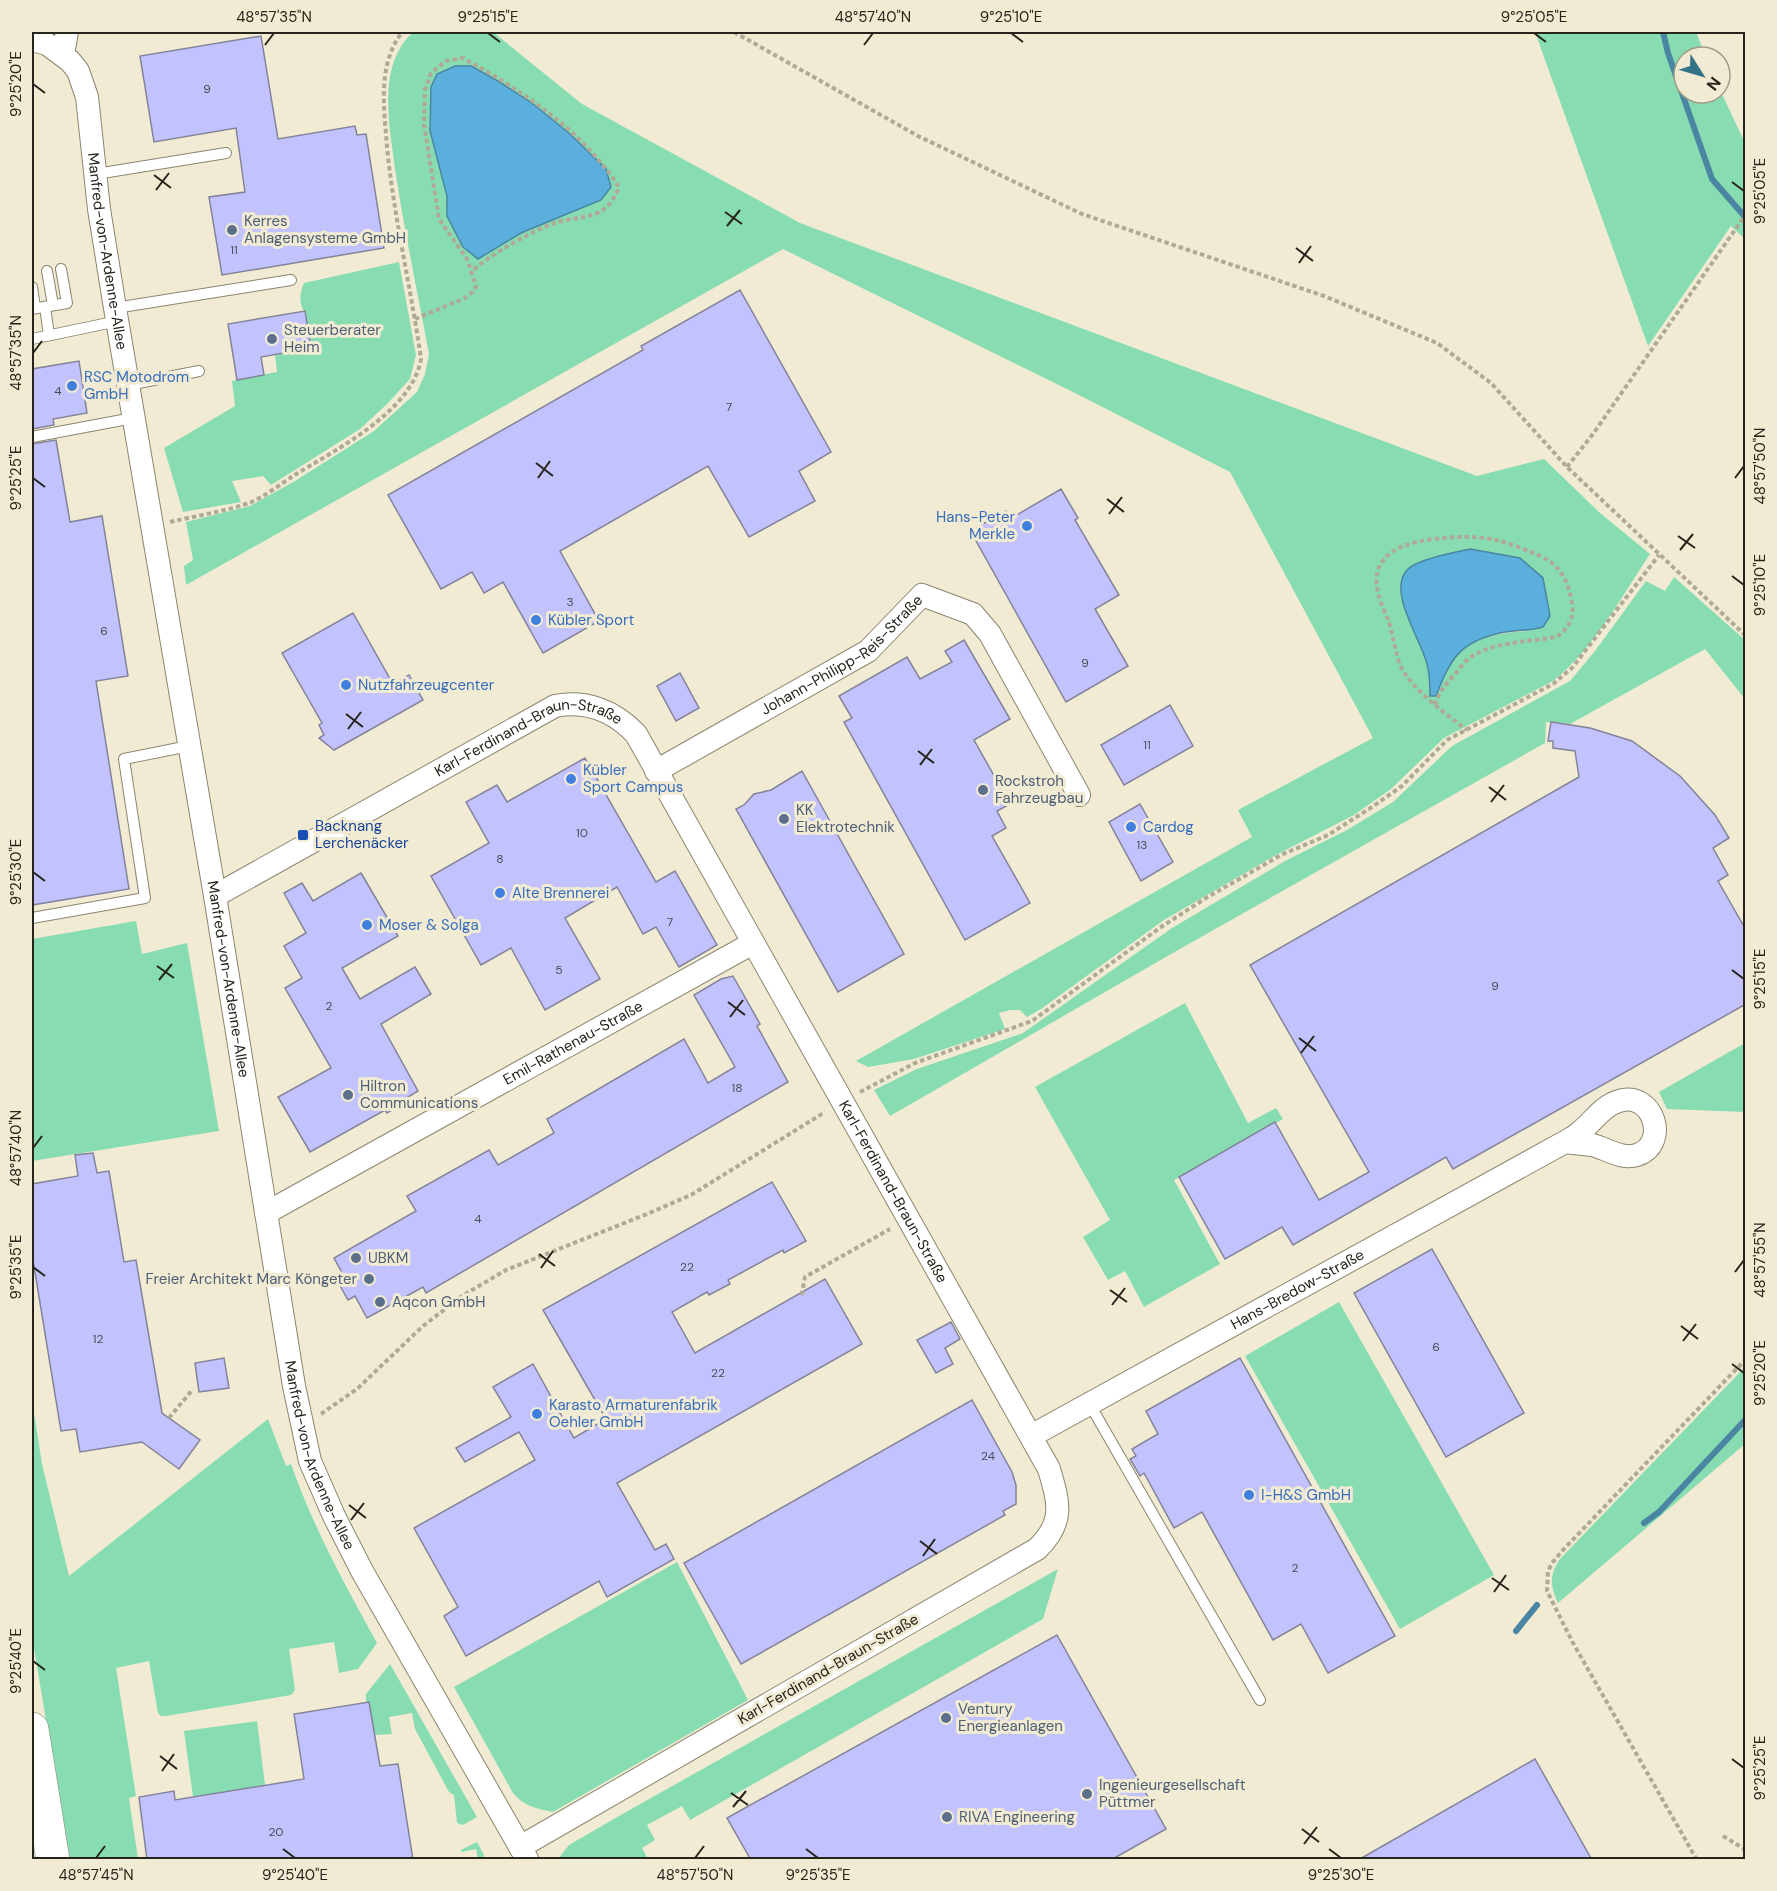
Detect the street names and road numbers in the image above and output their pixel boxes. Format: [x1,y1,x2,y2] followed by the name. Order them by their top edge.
[83,152,132,351] street label: Manfred-von-Ardenne-Allee
[757,590,927,720] street label: Johann-Philipp-Reis-Straße
[431,694,626,781] street label: Karl-Ferdinand-Braun-Straße
[203,879,254,1079] street label: Manfred-von-Ardenne-Allee
[500,996,646,1090] street label: Emil-Rathenau-Straße
[834,1097,952,1286] street label: Karl-Ferdinand-Braun-Straße
[1227,1245,1368,1334] street label: Hans-Bredow-Straße
[280,1359,360,1553] street label: Manfred-von-Ardenne-Allee
[734,1609,922,1729] street label: Karl-Ferdinand-Braun-Straße

